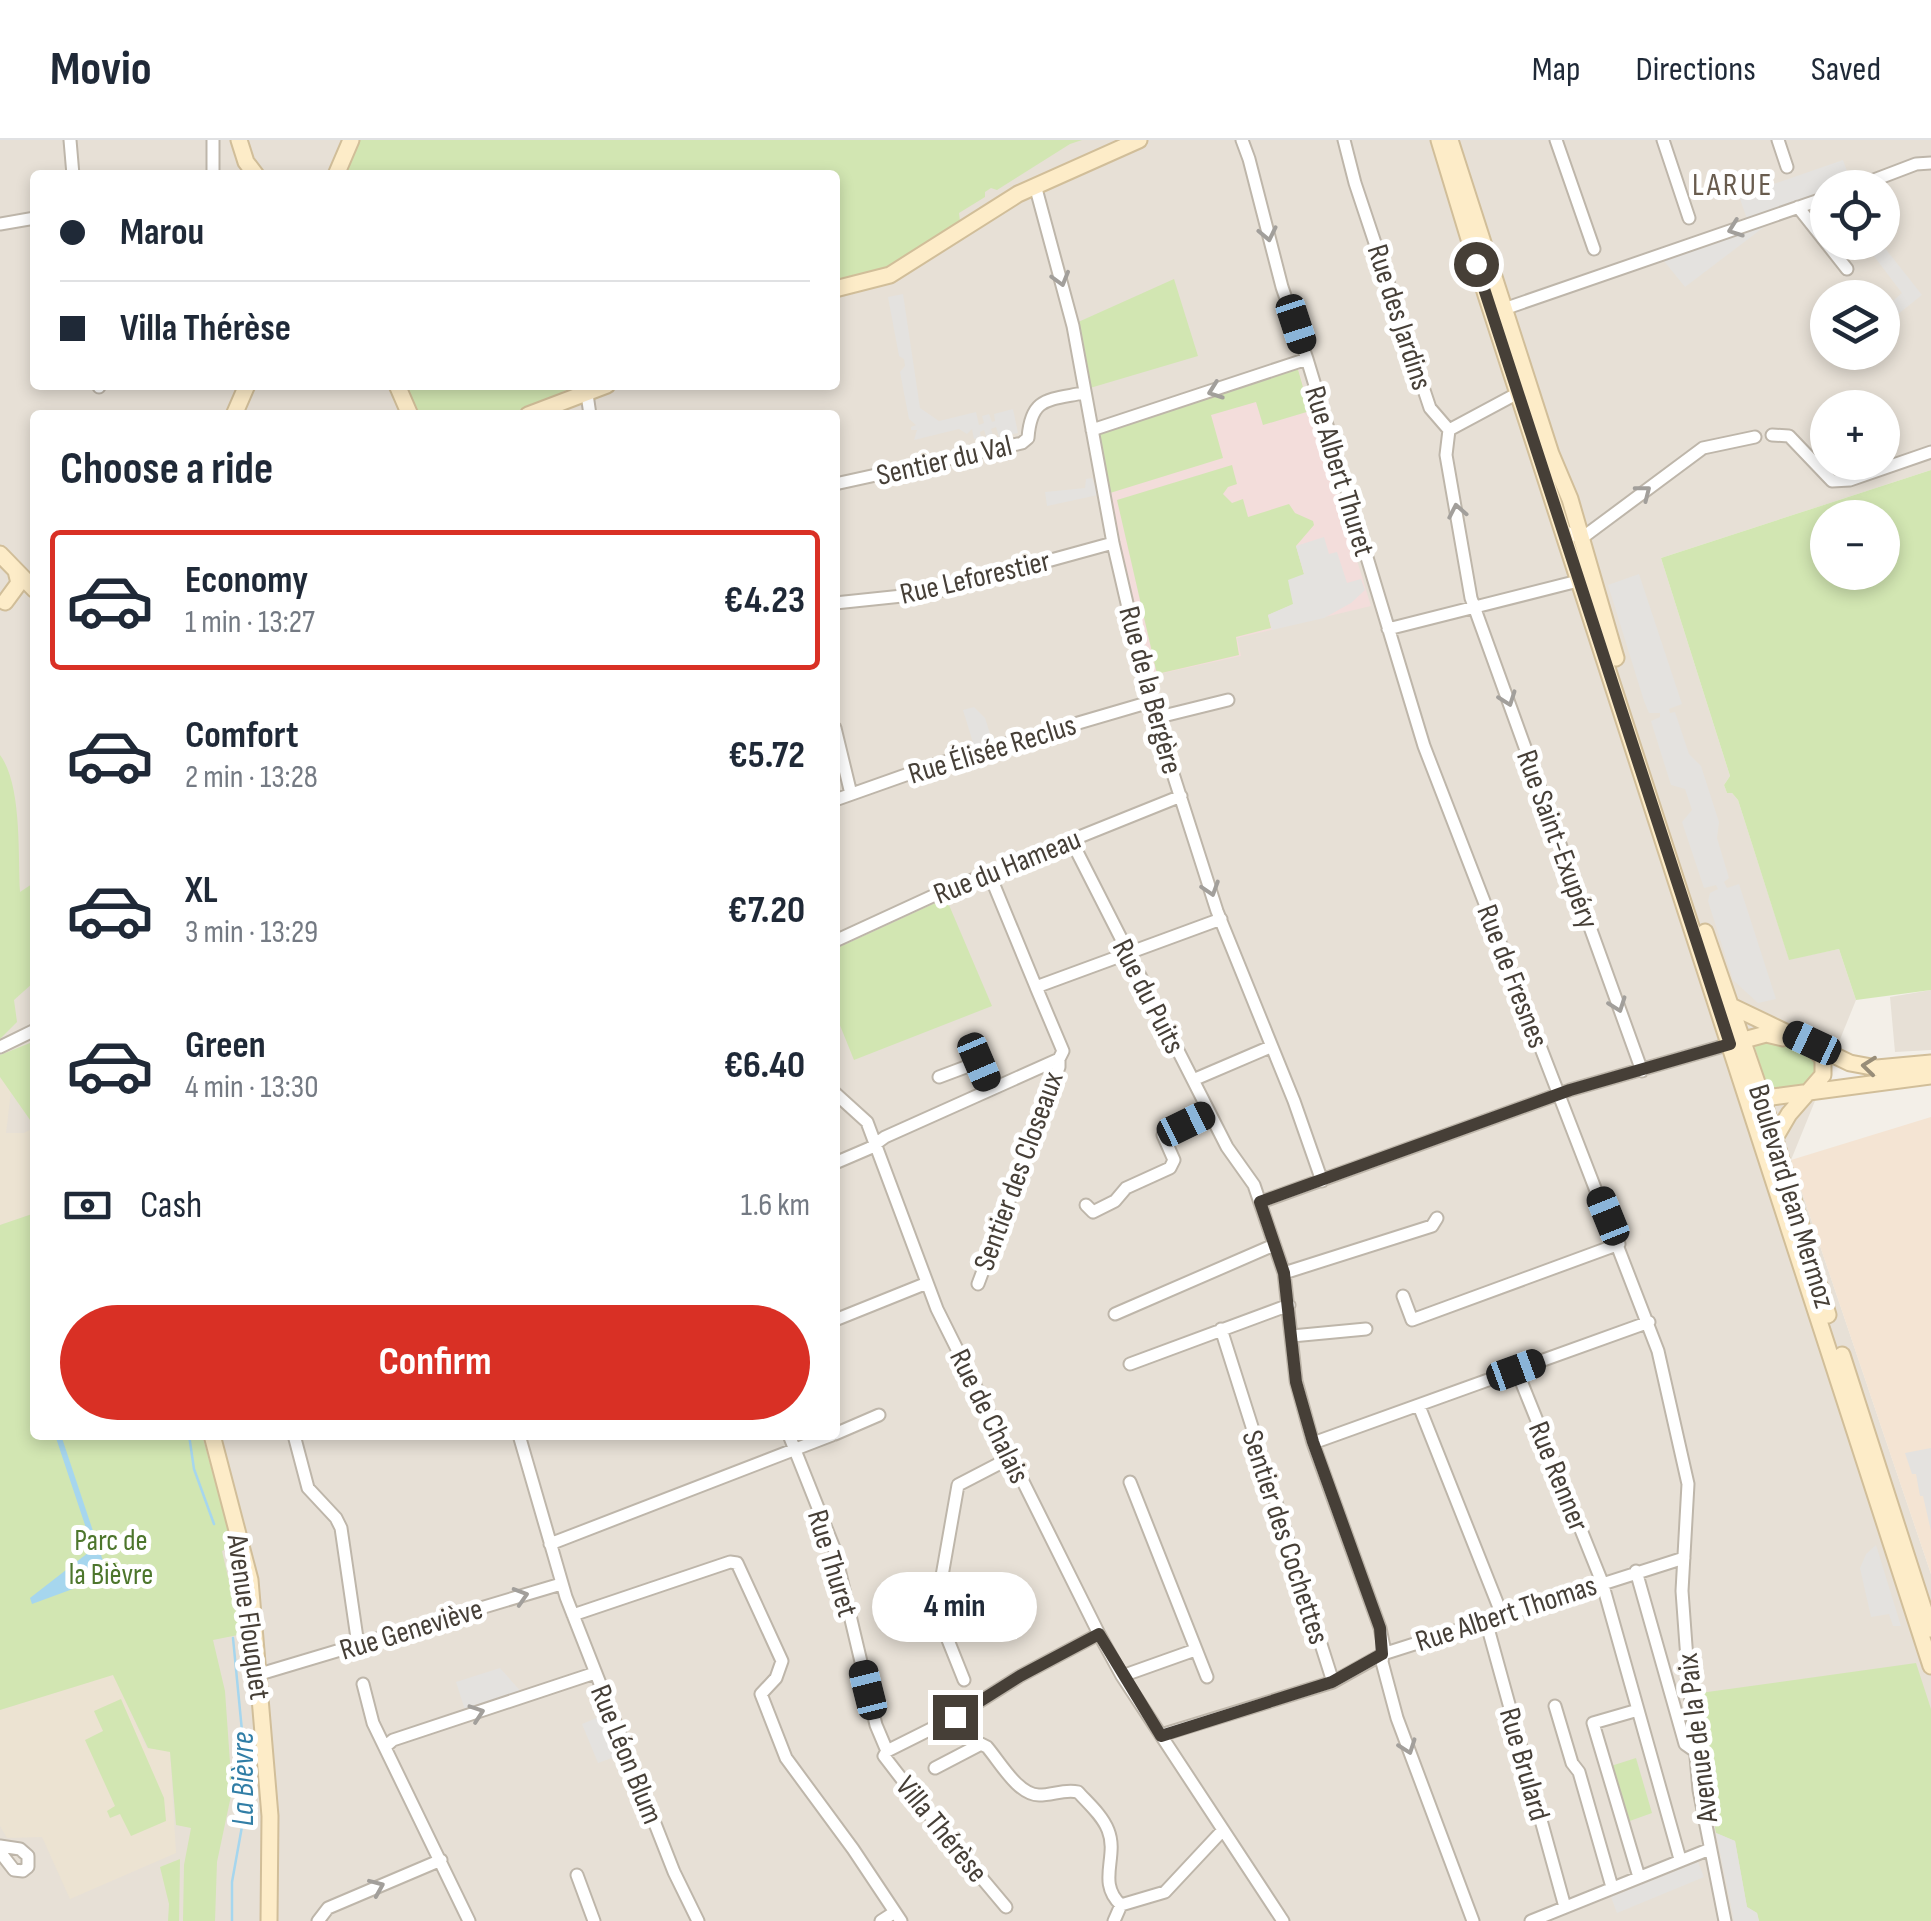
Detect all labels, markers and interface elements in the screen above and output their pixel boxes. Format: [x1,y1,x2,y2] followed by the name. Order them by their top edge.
[50,41,152,98] text: Movio
[1532,48,1581,91] text: Map
[1636,48,1756,91] text: Directions
[1811,48,1881,91] text: Saved
[1692,166,1774,205] district label: LARUE
[1810,170,1900,590] map controls
[1810,170,1900,260] button: locate
[120,210,204,255] text: Marou
[1728,217,1745,238] one-way arrow
[1256,225,1277,242] one-way arrow
[1359,240,1439,395] street label: Rue des Jardins
[1454,242,1499,287] route start
[1050,270,1071,287] one-way arrow
[1810,280,1900,370] button: layers
[1272,291,1320,357] car
[120,306,291,351] text: Villa Thérèse
[1207,379,1224,400] one-way arrow
[1296,382,1382,561] street label: Rue Albert Thuret
[1810,390,1900,480] button: +
[873,428,1015,494] street label: Sentier du Val
[60,442,273,497] text: Choose a ride
[1633,486,1651,503] one-way arrow
[1810,500,1900,590] button: −
[1447,503,1468,520] one-way arrow
[897,543,1054,613] street label: Rue Leforestier
[65,555,155,645] icon: car
[185,558,308,603] text: Economy
[724,578,805,623] text: €4.23
[185,603,315,642] text: 1 min · 13:27
[1110,603,1190,778] street label: Rue de la Bergère
[1496,689,1517,706] one-way arrow
[904,707,1081,793] street label: Rue Élisée Reclus
[65,710,155,800] icon: car
[185,713,299,758] text: Comfort
[728,733,805,778] text: €5.72
[1508,745,1606,934] street label: Rue Saint-Exupéry
[185,758,318,797] text: 2 min · 13:28
[929,821,1086,913] street label: Rue du Hameau
[65,865,155,955] icon: car
[185,868,218,913] text: XL
[1199,880,1219,897] one-way arrow
[728,888,805,933] text: €7.20
[1468,900,1556,1053] street label: Rue de Fresnes
[185,913,318,952] text: 3 min · 13:29
[1104,933,1192,1060] street label: Rue du Puits
[1606,995,1627,1012] one-way arrow
[1778,1017,1846,1069] car
[65,1020,155,1110] icon: car
[185,1023,266,1068] text: Green
[953,1029,1005,1095] car
[724,1043,805,1088] text: €6.40
[1861,1055,1877,1077] one-way arrow
[966,1067,1072,1276] street label: Sentier des Closeaux
[185,1068,319,1107] text: 4 min · 13:30
[1740,1080,1842,1313] street label: Boulevard Jean Mermoz
[1152,1097,1220,1151] car
[60,1178,115,1233] icon: cash
[140,1183,202,1228] text: Cash
[1583,1183,1633,1249] car
[741,1186,810,1225] text: 1.6 km
[60,1305,810,1420] button: Confirm
[941,1343,1037,1489] street label: Rue de Chalais
[1483,1346,1549,1394] car
[1520,1416,1596,1537] street label: Rue Renner
[1234,1426,1337,1649] street label: Sentier des Cochettes
[799,1506,865,1621] street label: Rue Thuret
[69,1523,153,1593] park label: Parc de la Bièvre
[218,1531,277,1702] street label: Avenue Flouquet
[1411,1568,1601,1660] street label: Rue Albert Thomas
[872,1572,1038,1642] callout: 4 min
[512,1587,529,1608] one-way arrow
[924,1587,985,1626] text: 4 min
[336,1591,487,1669] street label: Rue Geneviève
[1670,1651,1726,1825] street label: Avenue de la Paix
[846,1657,890,1723] car
[582,1680,670,1829] street label: Rue Léon Blum
[933,1695,978,1740] route end
[468,1704,485,1725] one-way arrow
[1491,1704,1557,1825] street label: Rue Brulard
[224,1732,263,1826] water label: La Bièvre
[1396,1738,1417,1755] one-way arrow
[887,1769,995,1890] street label: Villa Thérèse
[367,1879,385,1899] one-way arrow

